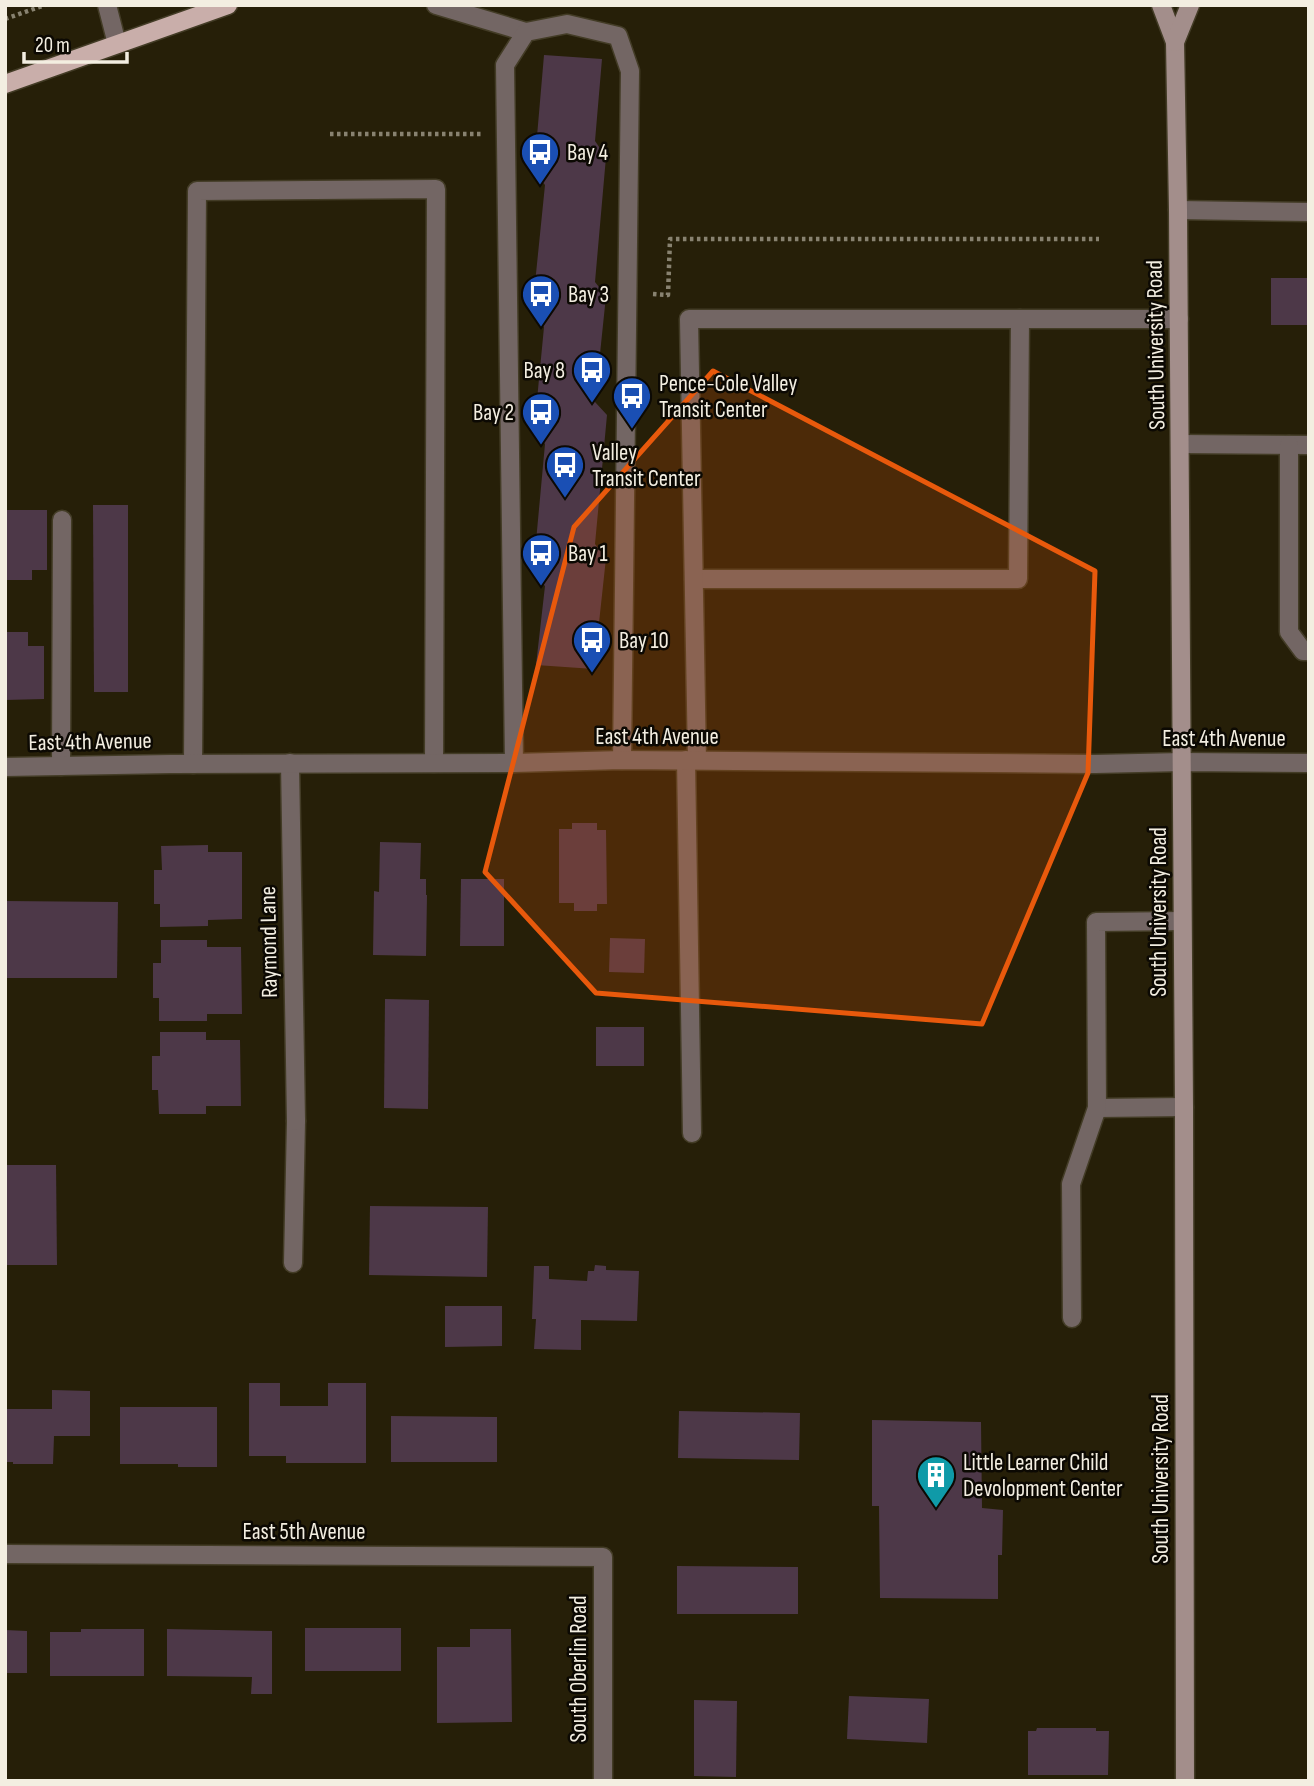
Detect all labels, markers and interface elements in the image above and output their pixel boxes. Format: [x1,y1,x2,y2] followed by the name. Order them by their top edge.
[24,21,128,65] scale bar
[35,33,70,58] text: 20 m
[519,131,561,186] bus stop icon: Bay 4
[567,139,609,167] place label: Bay 4
[1141,260,1171,430] street label: South University Road
[520,273,562,328] bus stop icon: Bay 3
[568,281,609,309] place label: Bay 3
[571,349,613,404] bus stop icon: Bay 8
[523,357,565,385] place label: Bay 8
[659,370,797,424] place label: Pence-Cole Valley Transit Center
[611,375,653,430] bus stop icon: Pence-Cole Valley Transit Center
[520,391,562,446] bus stop icon: Bay 2
[473,399,514,427] place label: Bay 2
[592,439,701,493] place label: Valley Transit Center
[544,444,586,499] bus stop icon: Valley Transit Center
[520,532,562,587] bus stop icon: Bay 1
[568,540,608,568] place label: Bay 1
[571,619,613,674] bus stop icon: Bay 10
[619,627,669,655] place label: Bay 10
[595,723,719,751] street label: East 4th Avenue
[1162,725,1286,753] street label: East 4th Avenue
[28,727,152,757] street label: East 4th Avenue
[1145,827,1173,997] street label: South University Road
[254,886,284,998] street label: Raymond Lane
[1147,1394,1175,1564] street label: South University Road
[963,1449,1123,1503] place label: Little Learner Child Devolopment Center
[915,1454,957,1509] building icon: Little Learner Child Devolopment Center
[243,1518,365,1546] street label: East 5th Avenue
[565,1595,593,1743] street label: South Oberlin Road

